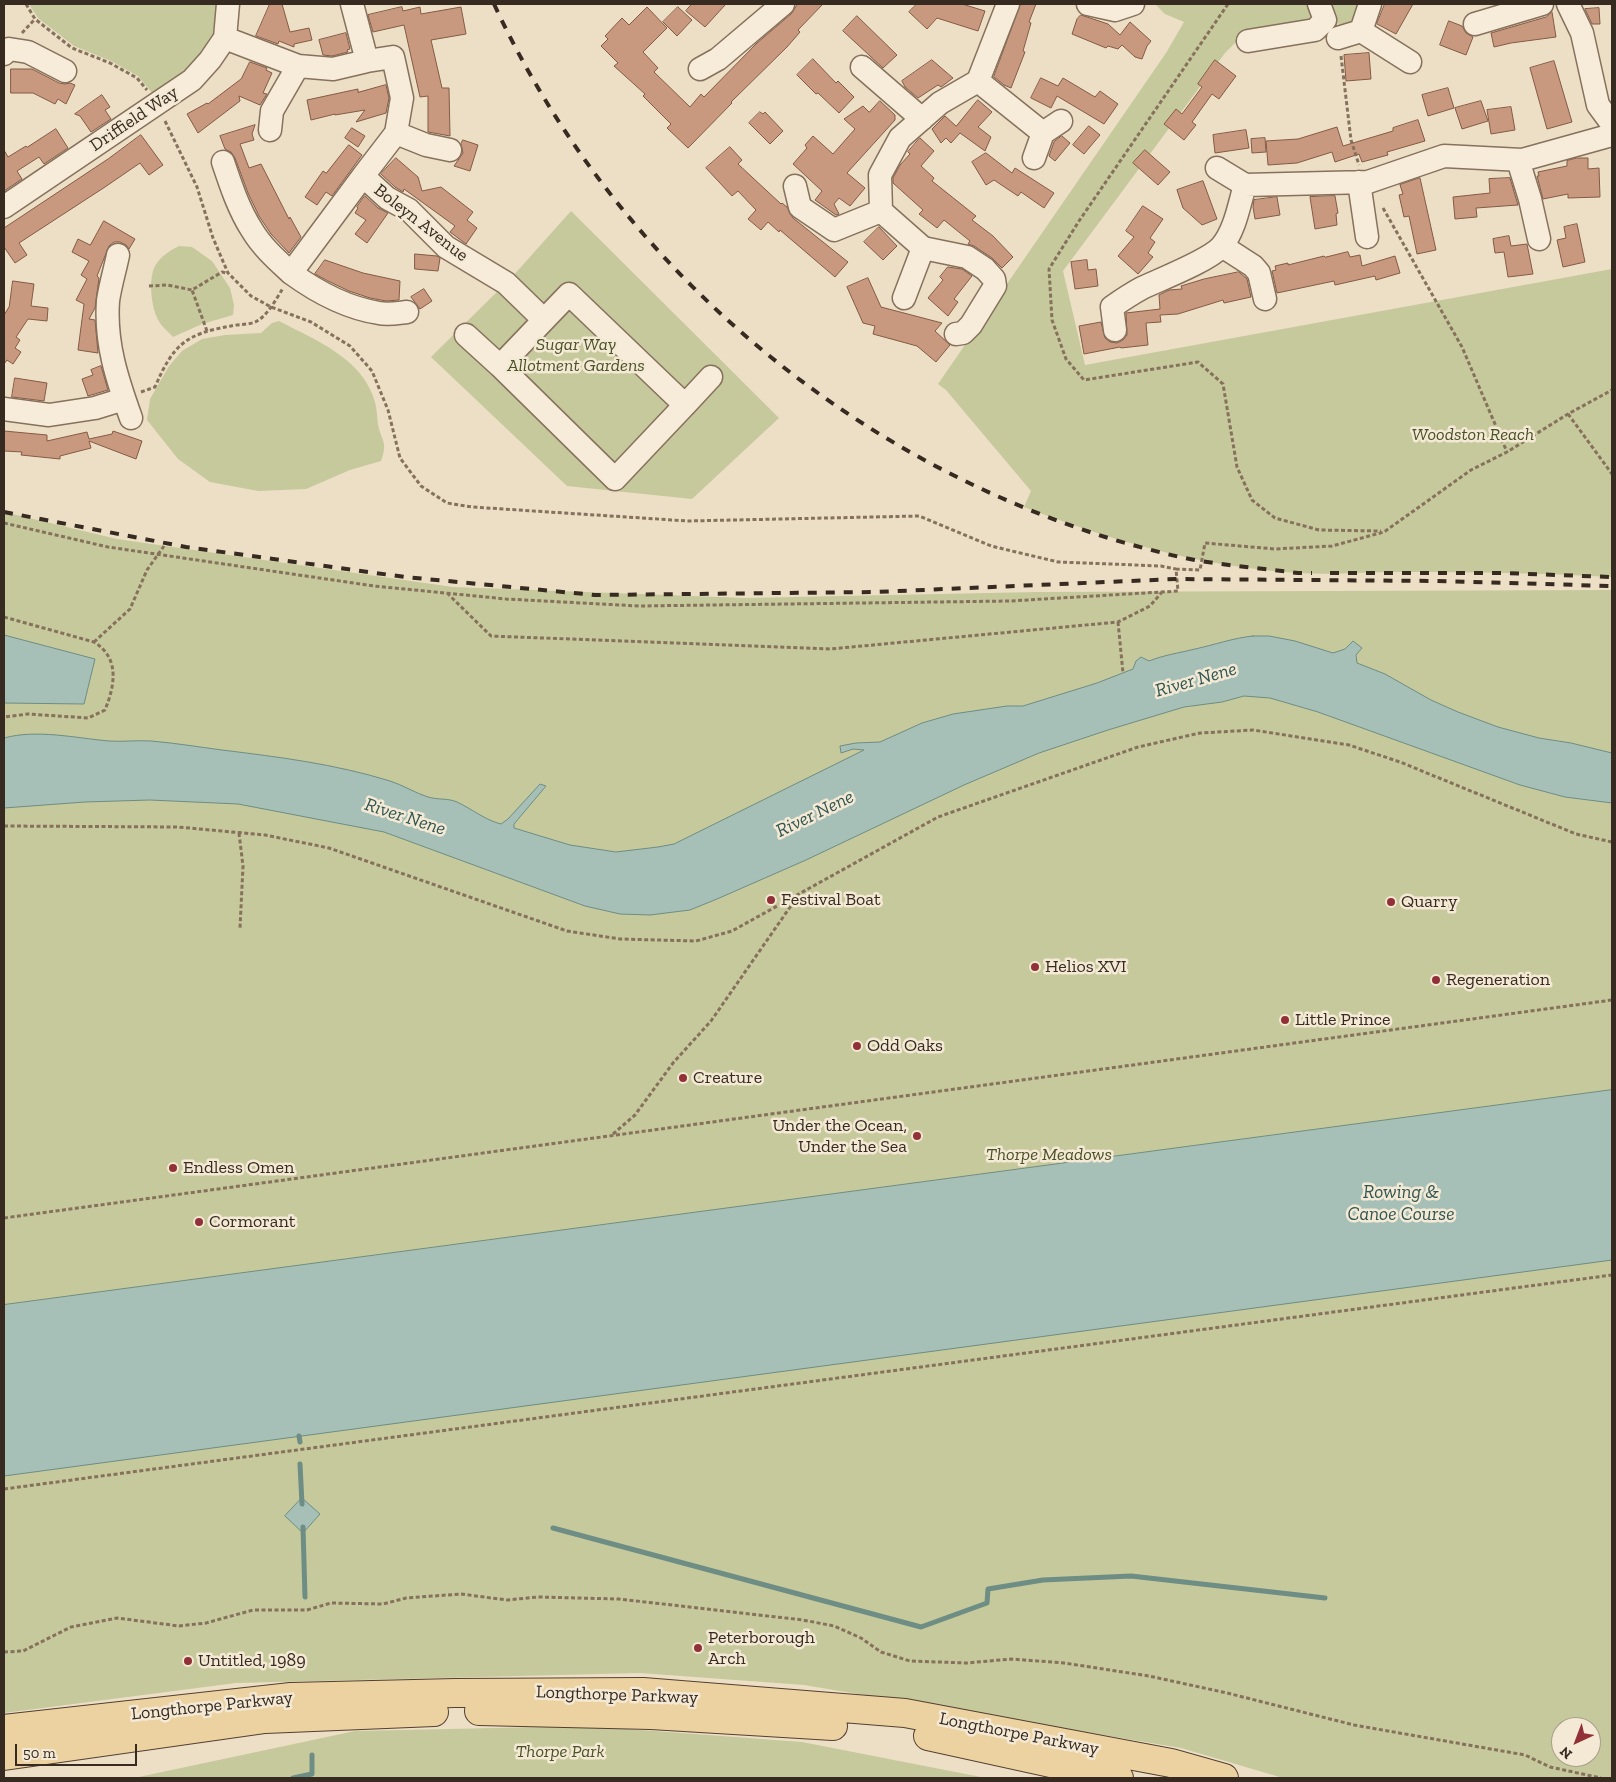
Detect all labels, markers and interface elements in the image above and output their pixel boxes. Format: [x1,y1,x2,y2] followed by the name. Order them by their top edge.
[86,82,182,156] street label: Driffield Way
[370,180,472,266] street label: Boleyn Avenue
[507,334,645,376] park label: Sugar Way Allotment Gardens
[1412,424,1534,446] park label: Woodston Reach
[1153,658,1239,702] water label: River Nene
[772,785,858,843] water label: River Nene
[362,793,448,841] water label: River Nene
[781,889,881,911] place label: Festival Boat
[1401,891,1457,913] place label: Quarry
[765,894,777,906] marker: Festival Boat
[1385,896,1397,908] marker: Quarry
[1045,956,1127,978] place label: Helios XVI
[1029,961,1041,973] marker: Helios XVI
[1446,969,1550,991] place label: Regeneration
[1430,974,1442,986] marker: Regeneration
[1295,1009,1391,1031] place label: Little Prince
[1279,1014,1291,1026] marker: Little Prince
[867,1035,943,1057] place label: Odd Oaks
[851,1040,863,1052] marker: Odd Oaks
[693,1067,762,1089] place label: Creature
[677,1072,689,1084] marker: Creature
[772,1115,907,1158] place label: Under the Ocean, Under the Sea
[911,1130,923,1142] marker: Under the Ocean, Under the Sea
[986,1144,1112,1166] park label: Thorpe Meadows
[183,1157,294,1179] place label: Endless Omen
[167,1162,179,1174] marker: Endless Omen
[1348,1182,1454,1226] water label: Rowing & Canoe Course
[209,1211,295,1233] place label: Cormorant
[193,1216,205,1228] marker: Cormorant
[708,1627,815,1670] place label: Peterborough Arch
[692,1642,704,1654] marker: Peterborough Arch
[198,1650,306,1672] place label: Untitled, 1989
[182,1655,194,1667] marker: Untitled, 1989
[536,1681,698,1709] street label: Longthorpe Parkway
[130,1687,294,1725] street label: Longthorpe Parkway
[937,1708,1101,1760] street label: Longthorpe Parkway
[1551,1717,1601,1767] north arrow
[18,1734,140,1766] scale bar
[515,1741,605,1763] park label: Thorpe Park
[1556,1743,1576,1762] text: N
[23,1744,56,1762] text: 50 m

